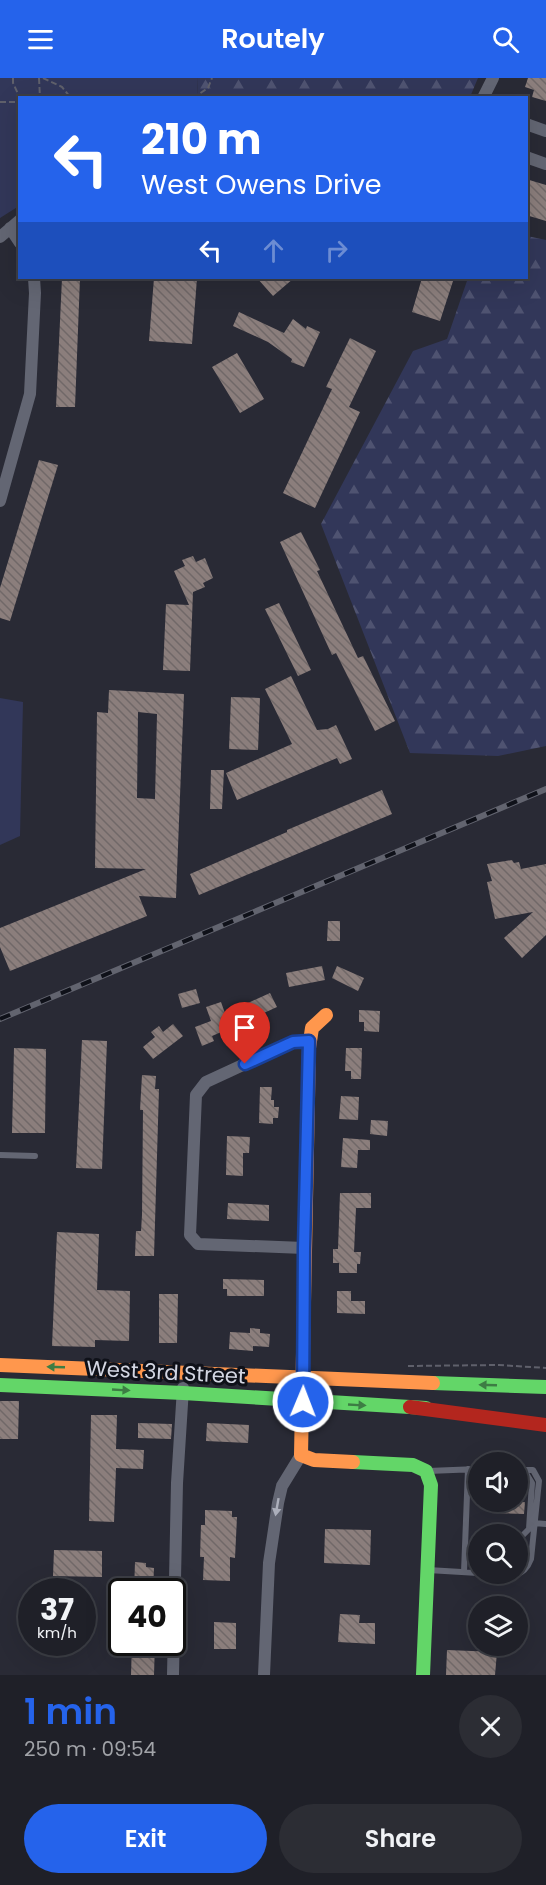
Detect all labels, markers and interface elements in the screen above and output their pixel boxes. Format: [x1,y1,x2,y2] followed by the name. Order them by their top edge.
[221,20,325,57] text: Routely
[24,23,57,56] icon: menu
[489,23,522,56] icon: search
[141,110,262,169] text: 210 m
[42,120,120,198] icon: left
[141,166,382,203] text: West Owens Drive
[194,234,227,267] icon: left
[257,234,290,267] icon: ahead
[320,234,353,267] icon: right
[219,1002,270,1064] pin
[228,1011,261,1044] icon: arrive
[86,1353,246,1391] street label: West 3rd Street
[47,1363,66,1372] one-way arrow
[271,1370,335,1434] position arrow
[478,1380,497,1390] one-way arrow
[112,1386,131,1395] one-way arrow
[347,1400,366,1409] one-way arrow
[468,1452,528,1656] map controls
[468,1452,528,1512] button: sound
[273,1498,282,1517] one-way arrow
[468,1524,528,1584] button: search
[108,1578,186,1656] speed limit sign: 40
[40,1588,74,1631] text: 37
[468,1596,528,1656] button: layers
[37,1622,77,1643] text: km/h
[24,1686,117,1737] text: 1 min
[459,1695,522,1758] button: close
[24,1735,156,1763] text: 250 m · 09:54
[24,1804,267,1873] button: Exit
[279,1804,522,1873] button: Share

